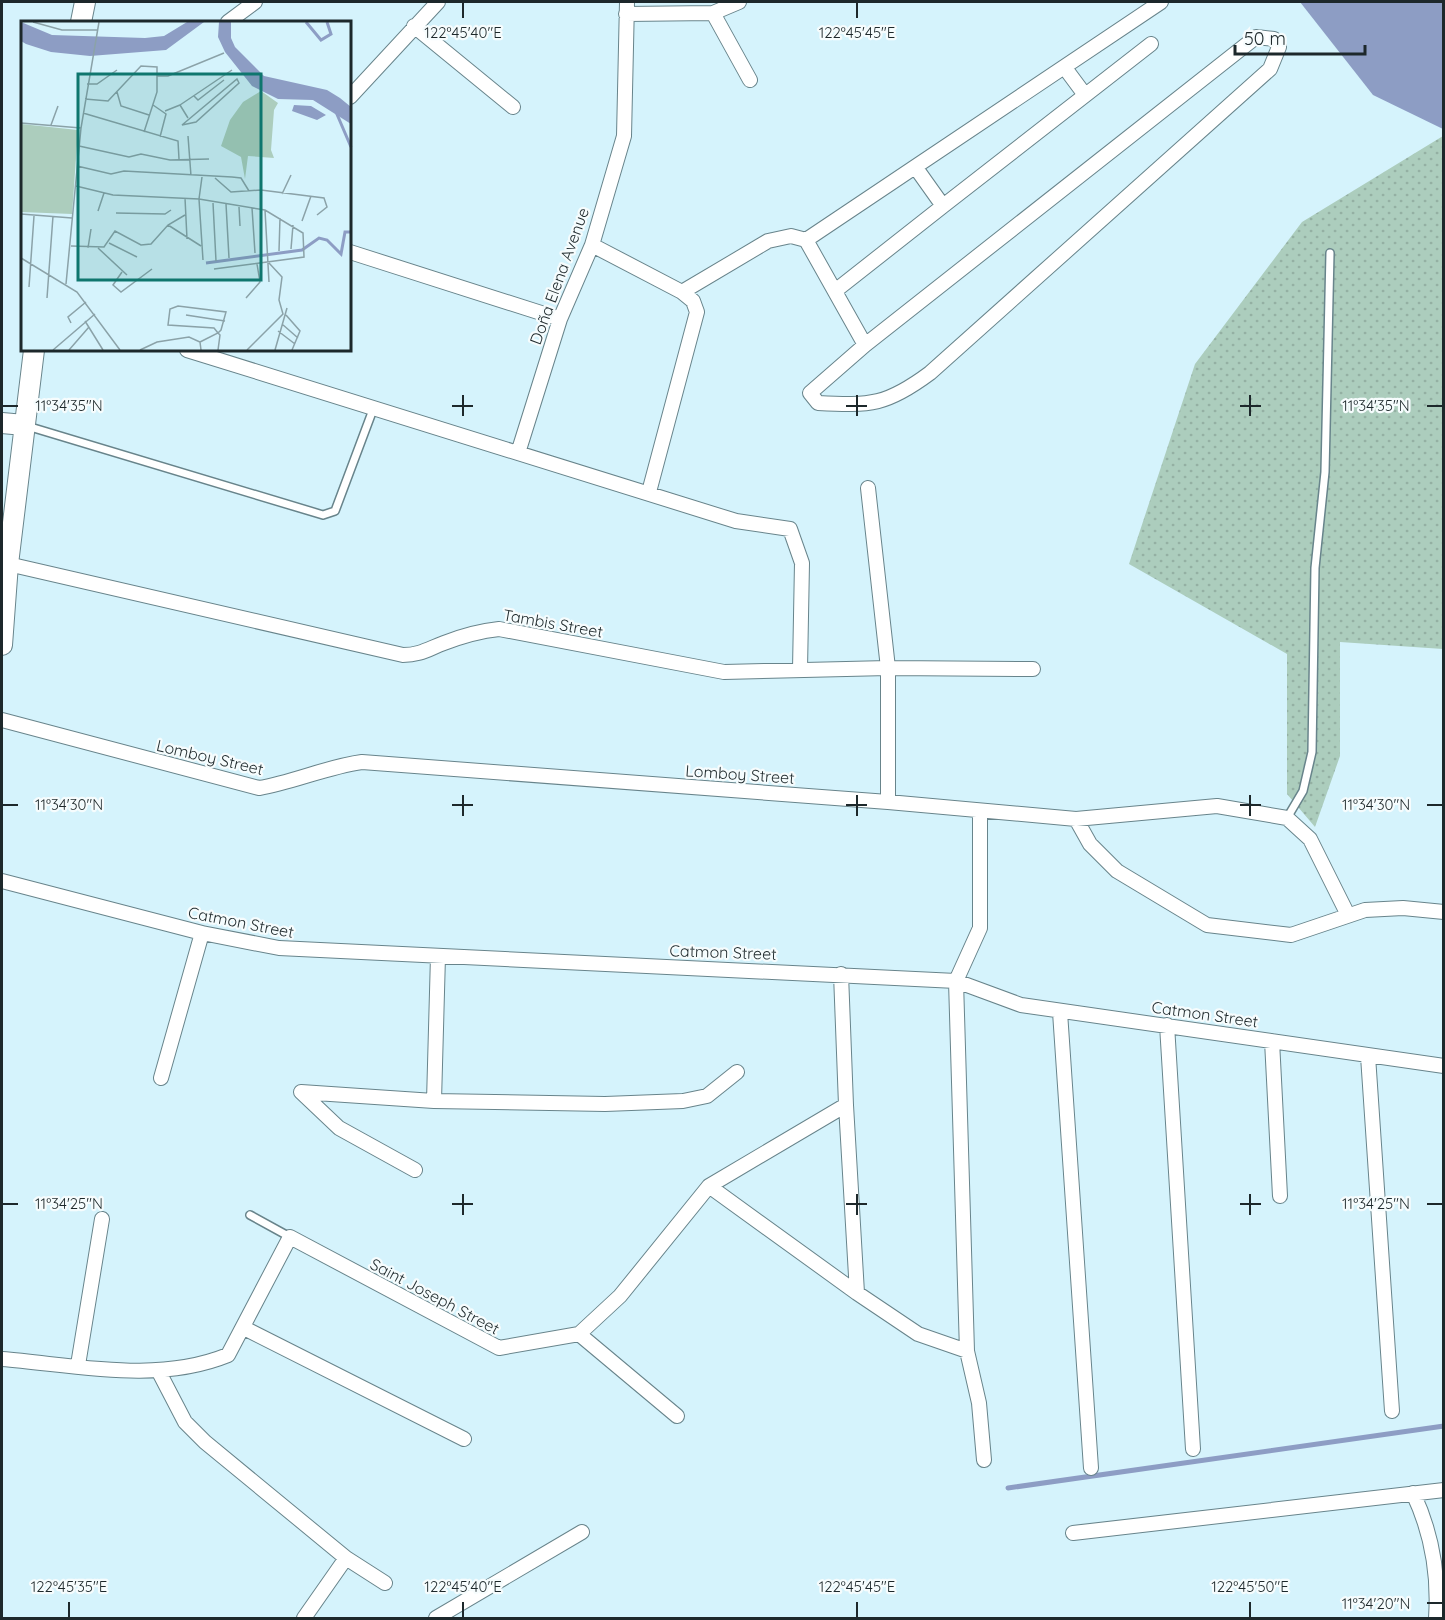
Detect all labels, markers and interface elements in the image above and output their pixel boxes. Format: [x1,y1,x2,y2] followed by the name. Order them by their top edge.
[1235,18,1366,56] scale bar
[21,21,351,351] inset map
[424,23,502,42] text: 122°45'40"E
[819,23,895,42] text: 122°45'45"E
[1244,27,1286,50] text: 50 m
[525,205,593,347] street label: Doña Elena Avenue
[35,396,103,415] text: 11°34'35"N
[1342,396,1410,415] text: 11°34'35"N
[501,604,605,642] street label: Tambis Street
[154,735,266,779] street label: Lomboy Street
[685,760,795,788] street label: Lomboy Street
[35,795,103,814] text: 11°34'30"N
[1342,795,1410,814] text: 11°34'30"N
[186,902,296,942] street label: Catmon Street
[669,940,777,964] street label: Catmon Street
[1151,997,1259,1031] street label: Catmon Street
[35,1194,103,1213] text: 11°34'25"N
[1342,1194,1410,1213] text: 11°34'25"N
[367,1254,503,1338] street label: Saint Joseph Street
[31,1577,107,1596] text: 122°45'35"E
[424,1577,502,1596] text: 122°45'40"E
[819,1577,895,1596] text: 122°45'45"E
[1211,1577,1289,1596] text: 122°45'50"E
[1342,1594,1410,1613] text: 11°34'20"N

